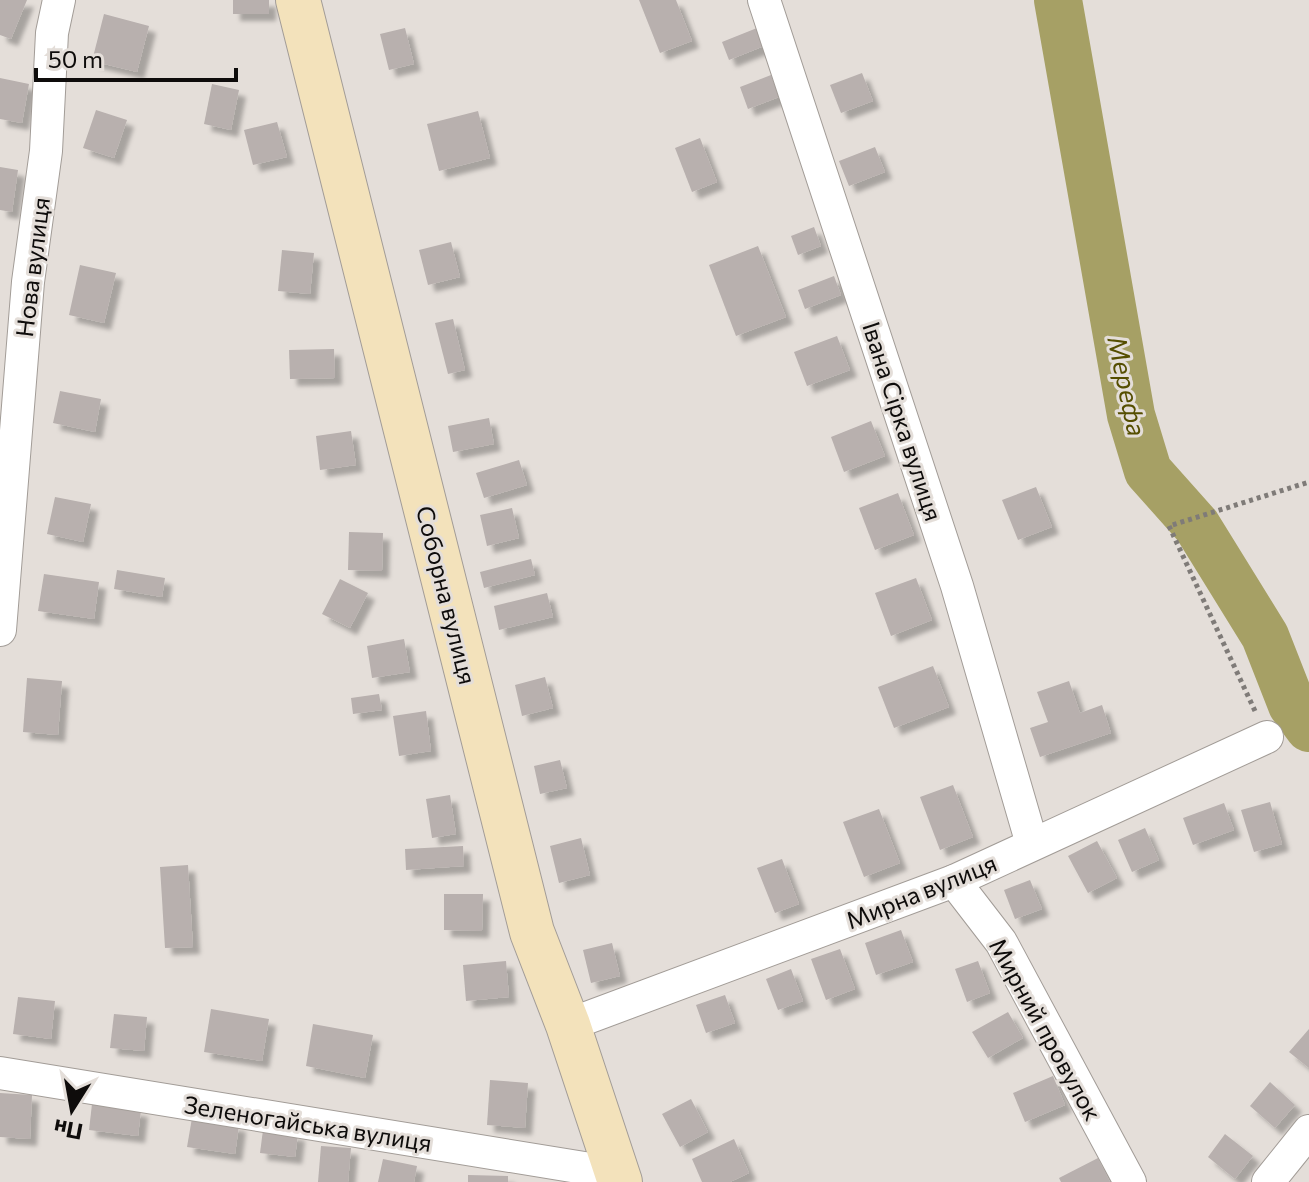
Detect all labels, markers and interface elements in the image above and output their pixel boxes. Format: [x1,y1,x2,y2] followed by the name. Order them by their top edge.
[36,32,236,82] scale bar
[48,44,103,73] text: 50 m
[9,195,55,339] street label: Нова вулиця
[857,318,949,524] street label: Івана Сірка вулиця
[1102,333,1154,439] water label: Мерефа
[411,503,483,687] street label: Соборна вулиця
[841,848,1001,934] street label: Мирна вулиця
[984,933,1108,1125] street label: Мирний провулок
[32,1070,112,1150] north arrow
[182,1089,434,1157] street label: Зеленогайська вулиця
[51,1114,85,1146] text: Пн

